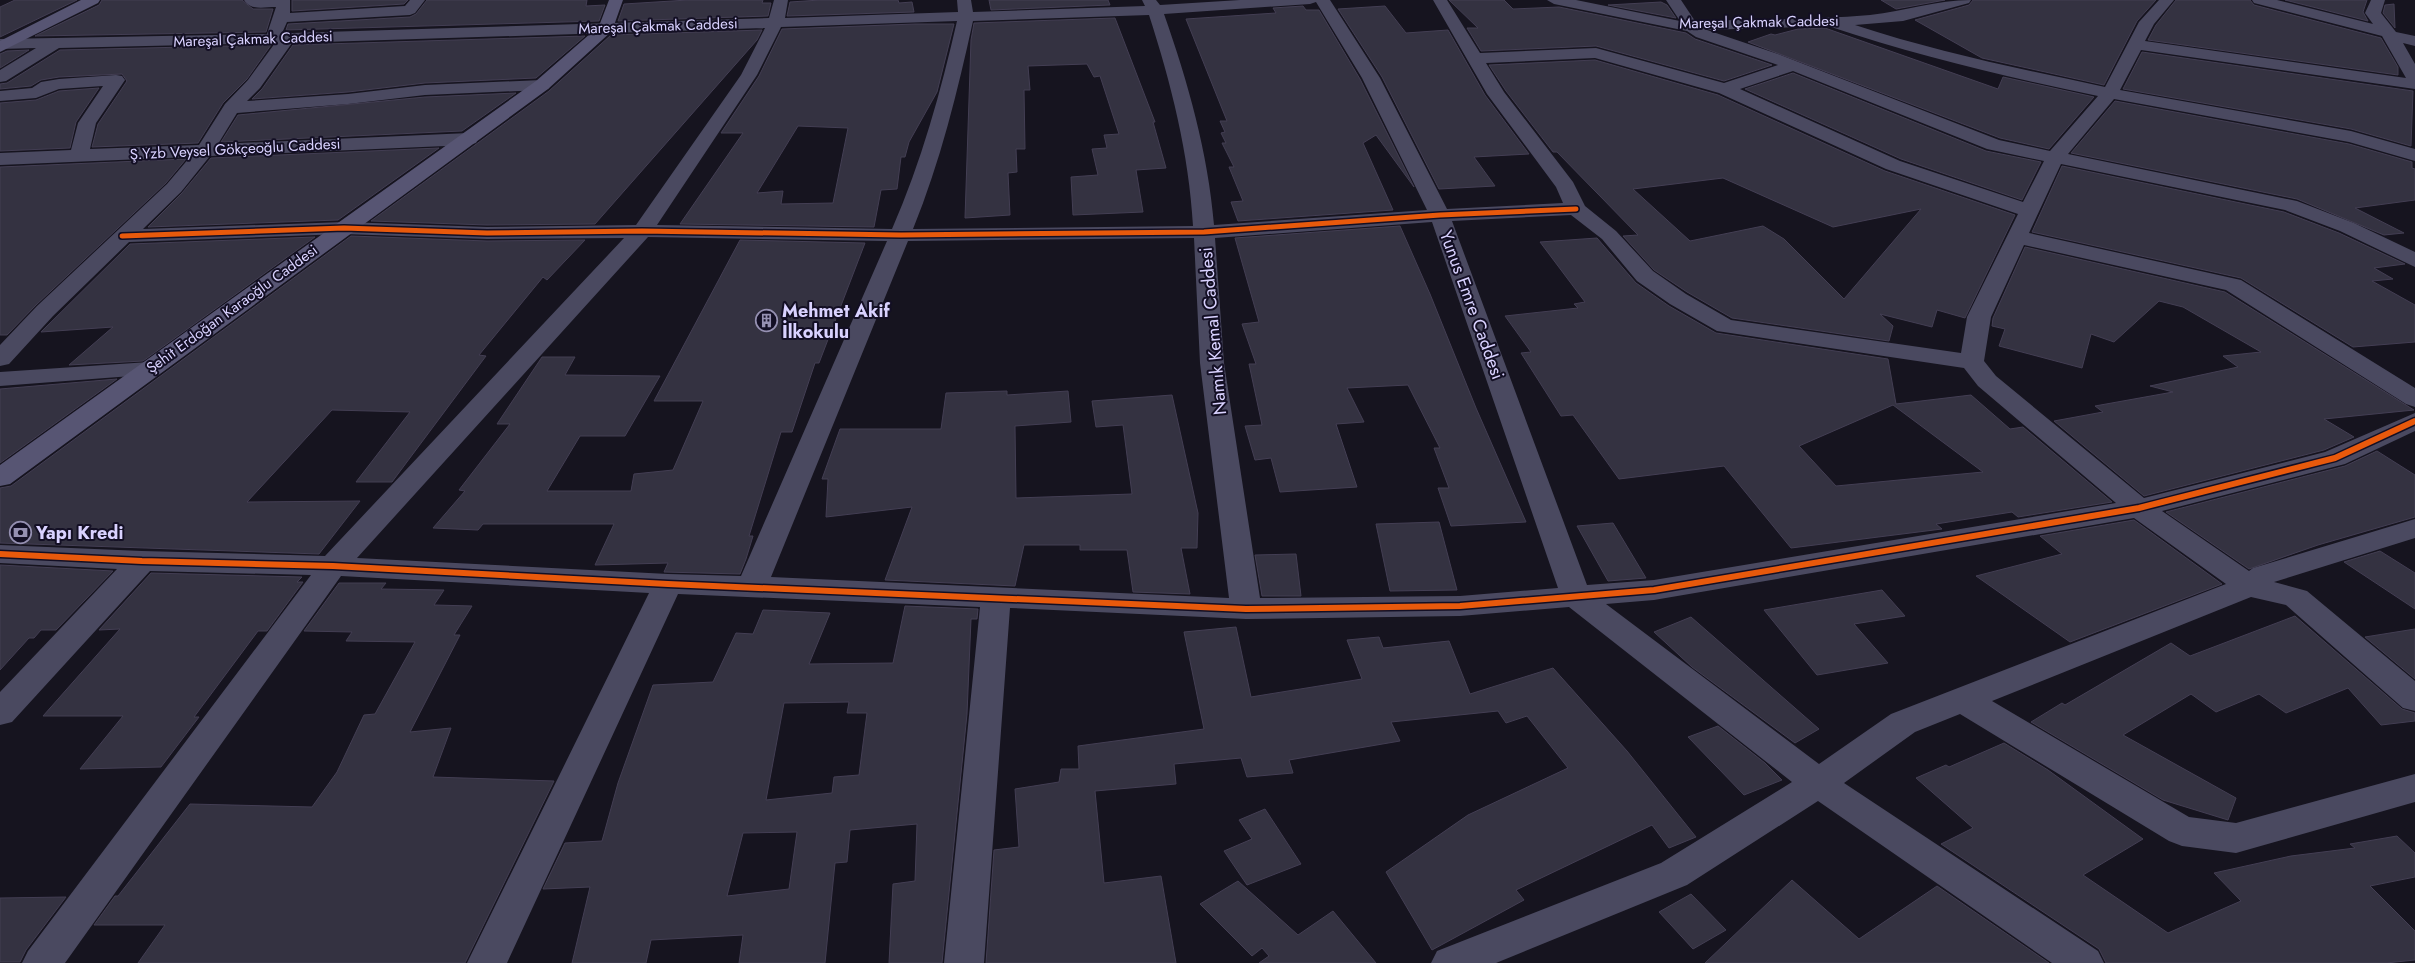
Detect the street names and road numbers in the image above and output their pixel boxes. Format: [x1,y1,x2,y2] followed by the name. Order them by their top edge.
[1679,10,1839,34] street label: Mareşal Çakmak Caddesi
[578,12,738,40] street label: Mareşal Çakmak Caddesi
[173,25,333,53] street label: Mareşal Çakmak Caddesi
[129,132,341,166] street label: Ş.Yzb Veysel Gökçeoğlu Caddesi
[1433,227,1511,383] street label: Yunus Emre Caddesi
[142,239,322,379] street label: Şehit Erdoğan Karaoğlu Caddesi
[1193,246,1233,416] street label: Namık Kemal Caddesi

